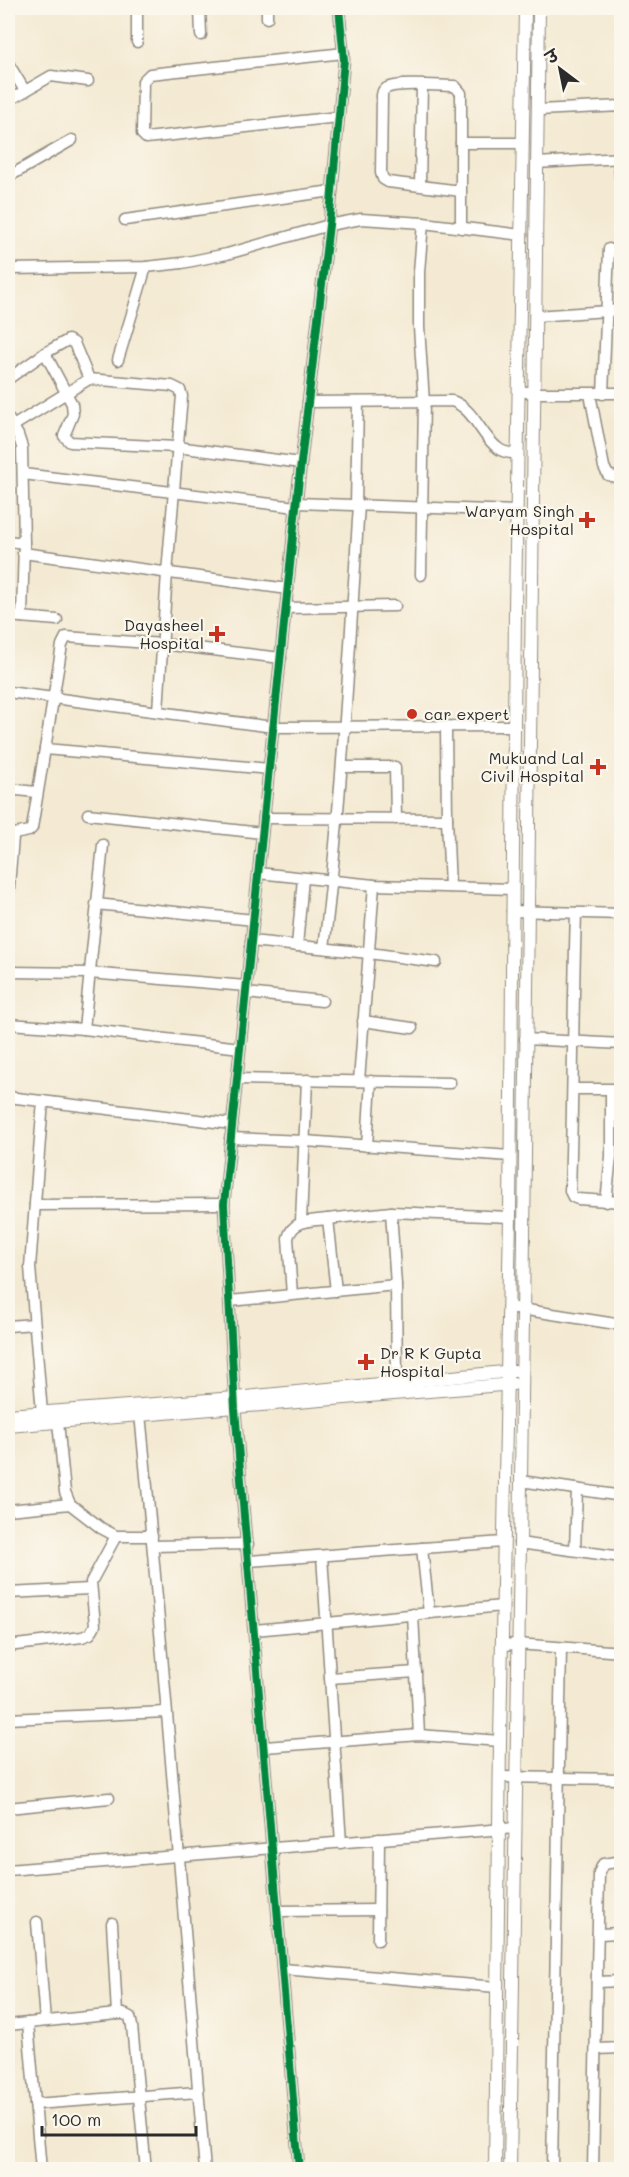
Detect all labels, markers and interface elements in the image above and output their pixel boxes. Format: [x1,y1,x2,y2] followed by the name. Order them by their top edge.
[530,39,590,99] north arrow
[540,43,563,69] text: उ
[465,500,574,539] place label: Waryam Singh Hospital
[578,511,596,529] marker: Waryam Singh Hospital
[124,614,204,653] place label: Dayasheel Hospital
[208,625,226,643] marker: Dayasheel Hospital
[424,703,509,724] place label: car expert
[405,707,419,721] marker: car expert
[481,747,584,786] place label: Mukuand Lal Civil Hospital
[589,758,607,776] marker: Mukuand Lal Civil Hospital
[380,1342,482,1381] place label: Dr R K Gupta Hospital
[357,1353,375,1371] marker: Dr R K Gupta Hospital
[42,2099,196,2137] scale bar
[51,2107,101,2131] text: 100 m

